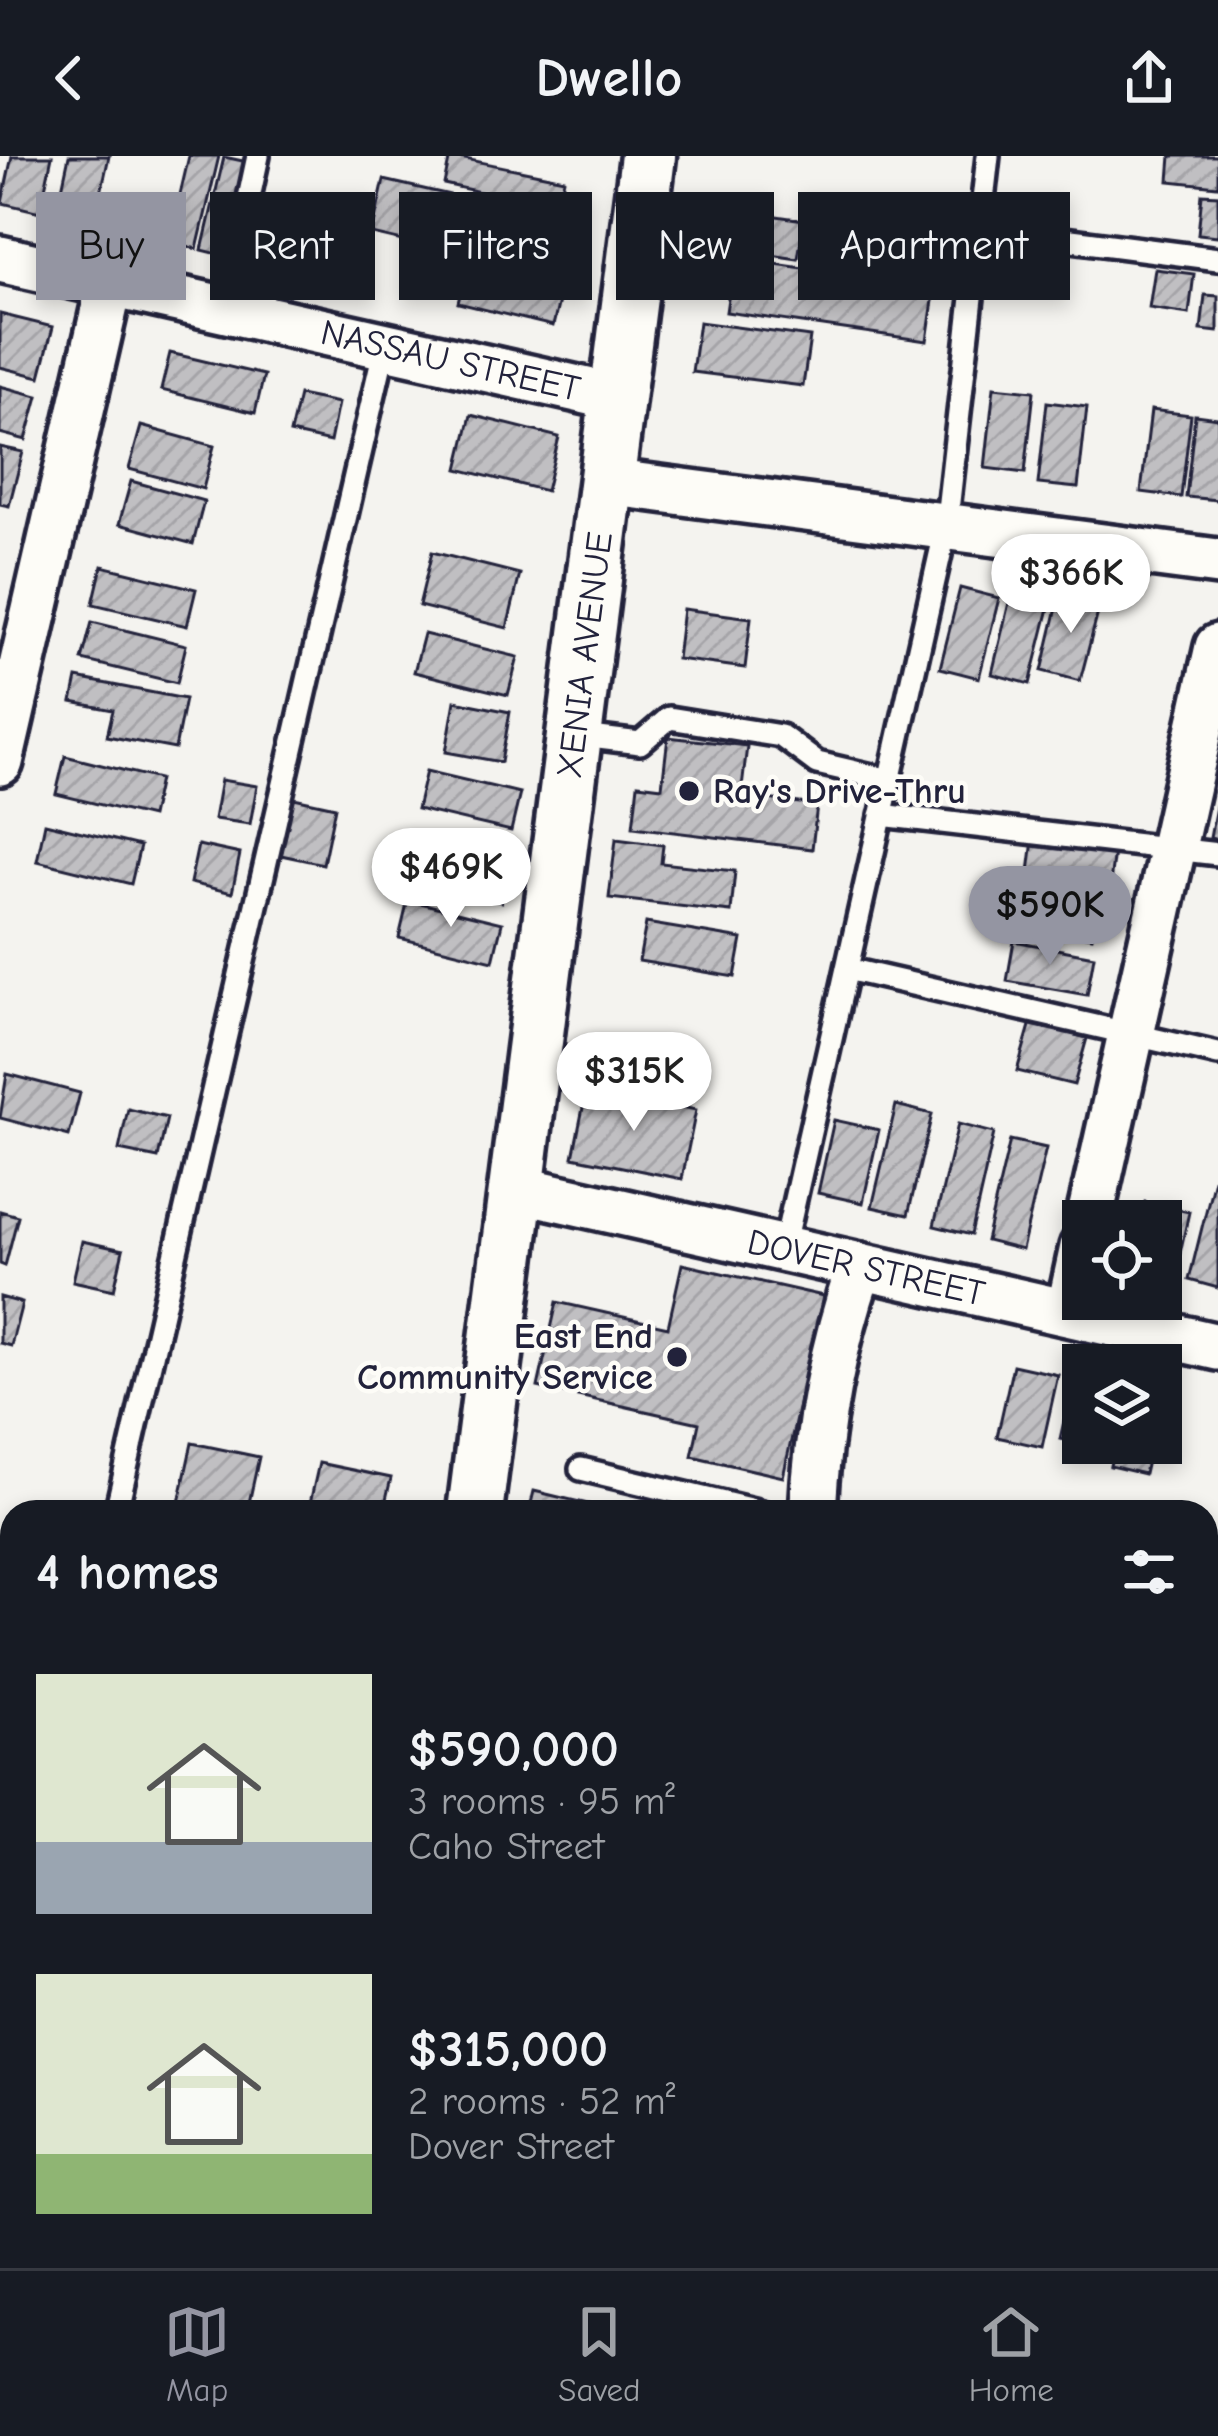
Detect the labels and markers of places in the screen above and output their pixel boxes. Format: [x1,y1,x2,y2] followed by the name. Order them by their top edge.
[987,534,1155,636] pin: $366K
[713,771,966,812] place label: Ray's Drive-Thru
[676,778,702,804] marker: Ray's Drive-Thru
[367,828,535,930] pin: $469K
[966,866,1134,968] pin: $590K
[550,1032,718,1134] pin: $315K
[357,1316,653,1398] place label: East End Community Service
[664,1344,690,1370] marker: East End Community Service

